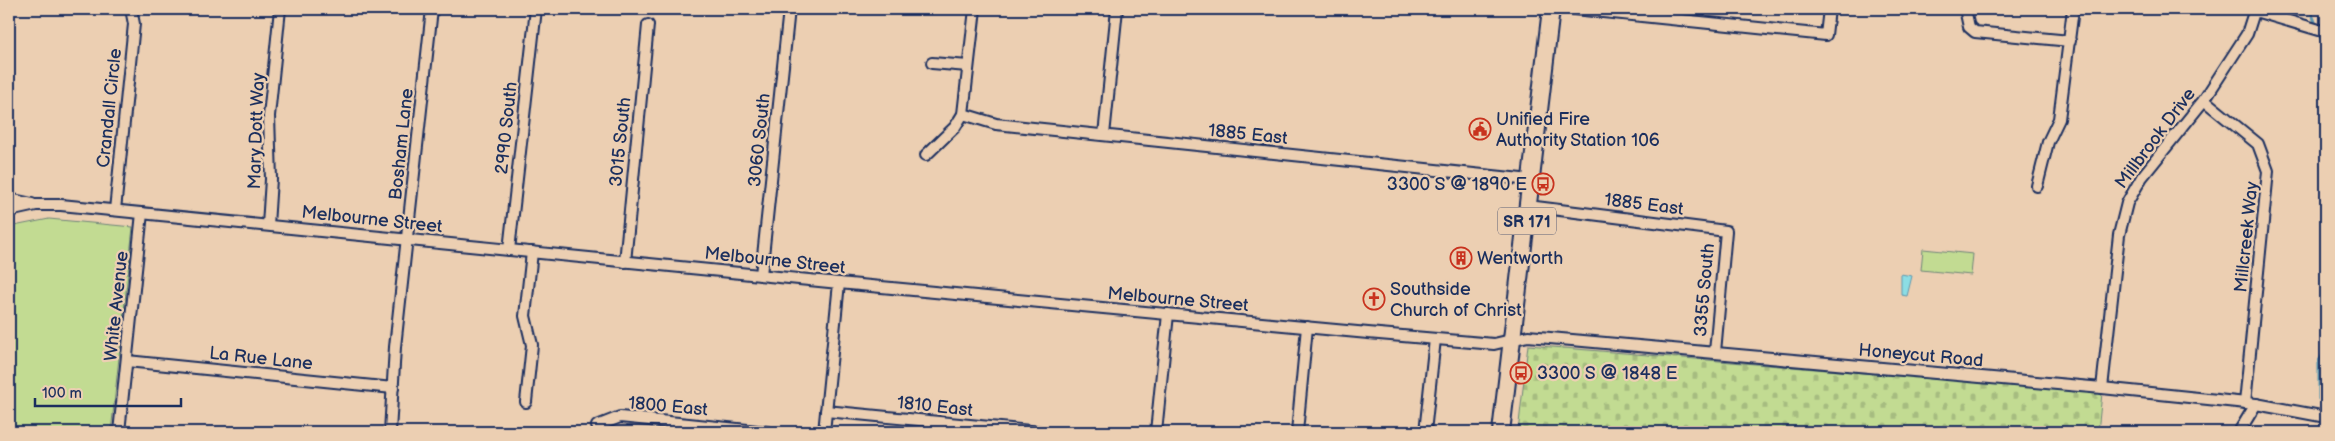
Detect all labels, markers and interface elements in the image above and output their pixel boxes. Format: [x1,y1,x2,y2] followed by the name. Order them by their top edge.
[93,47,126,169] street label: Crandall Circle
[244,71,269,190] street label: Mary Dott Way
[491,81,522,175] street label: 2990 South
[2111,84,2200,193] street label: Millbrook Drive
[385,87,418,201] street label: Bosham Lane
[744,92,775,188] street label: 3060 South
[605,96,636,188] street label: 3015 South
[1496,109,1660,151] place label: Unified Fire Authority Station 106
[1468,117,1492,141] public building icon: Unified Fire Authority Station 106
[1207,120,1289,149] street label: 1885 East
[1531,172,1555,196] bus stop icon: 3300 S @ 1890 E
[1387,174,1527,195] place label: 3300 S @ 1890 E
[2230,180,2263,294] street label: Millcreek Way
[1603,189,1685,220] street label: 1885 East
[300,202,444,237] street label: Melbourne Street
[1498,208,1556,235] road number: SR 171
[1690,242,1719,338] street label: 3355 South
[703,243,847,278] street label: Melbourne Street
[1449,246,1473,270] building icon: Wentworth
[1477,248,1563,269] place label: Wentworth
[100,250,133,362] street label: White Avenue
[1390,279,1522,321] place label: Southside Church of Christ
[1106,283,1250,316] street label: Melbourne Street
[1362,287,1386,311] church icon: Southside Church of Christ
[1858,340,1984,371] street label: Honeycut Road
[208,343,314,374] street label: La Rue Lane
[1509,361,1533,385] bus stop icon: 3300 S @ 1848 E
[1537,363,1678,384] place label: 3300 S @ 1848 E
[35,376,181,408] scale bar
[42,384,82,403] text: 100 m
[896,392,974,421] street label: 1810 East
[627,393,709,420] street label: 1800 East

